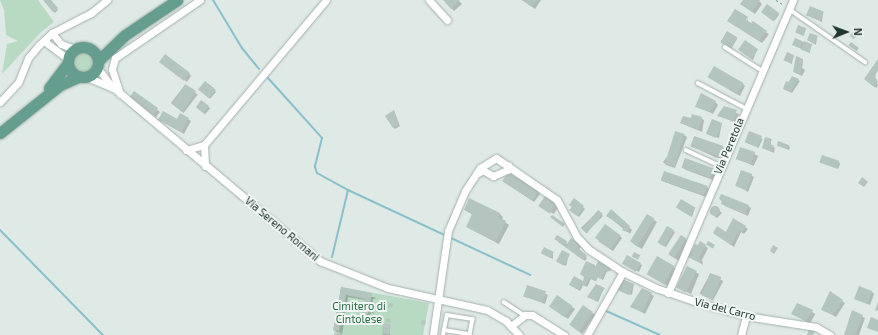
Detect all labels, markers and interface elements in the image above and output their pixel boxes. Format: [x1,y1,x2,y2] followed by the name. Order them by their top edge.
[826,12,866,52] north arrow
[852,28,865,36] text: N
[711,116,747,176] street label: Via Peretola
[242,194,322,264] street label: Via Sereno Romani
[693,295,757,323] street label: Via del Carro
[332,300,386,326] park label: Cimitero di Cintolese

